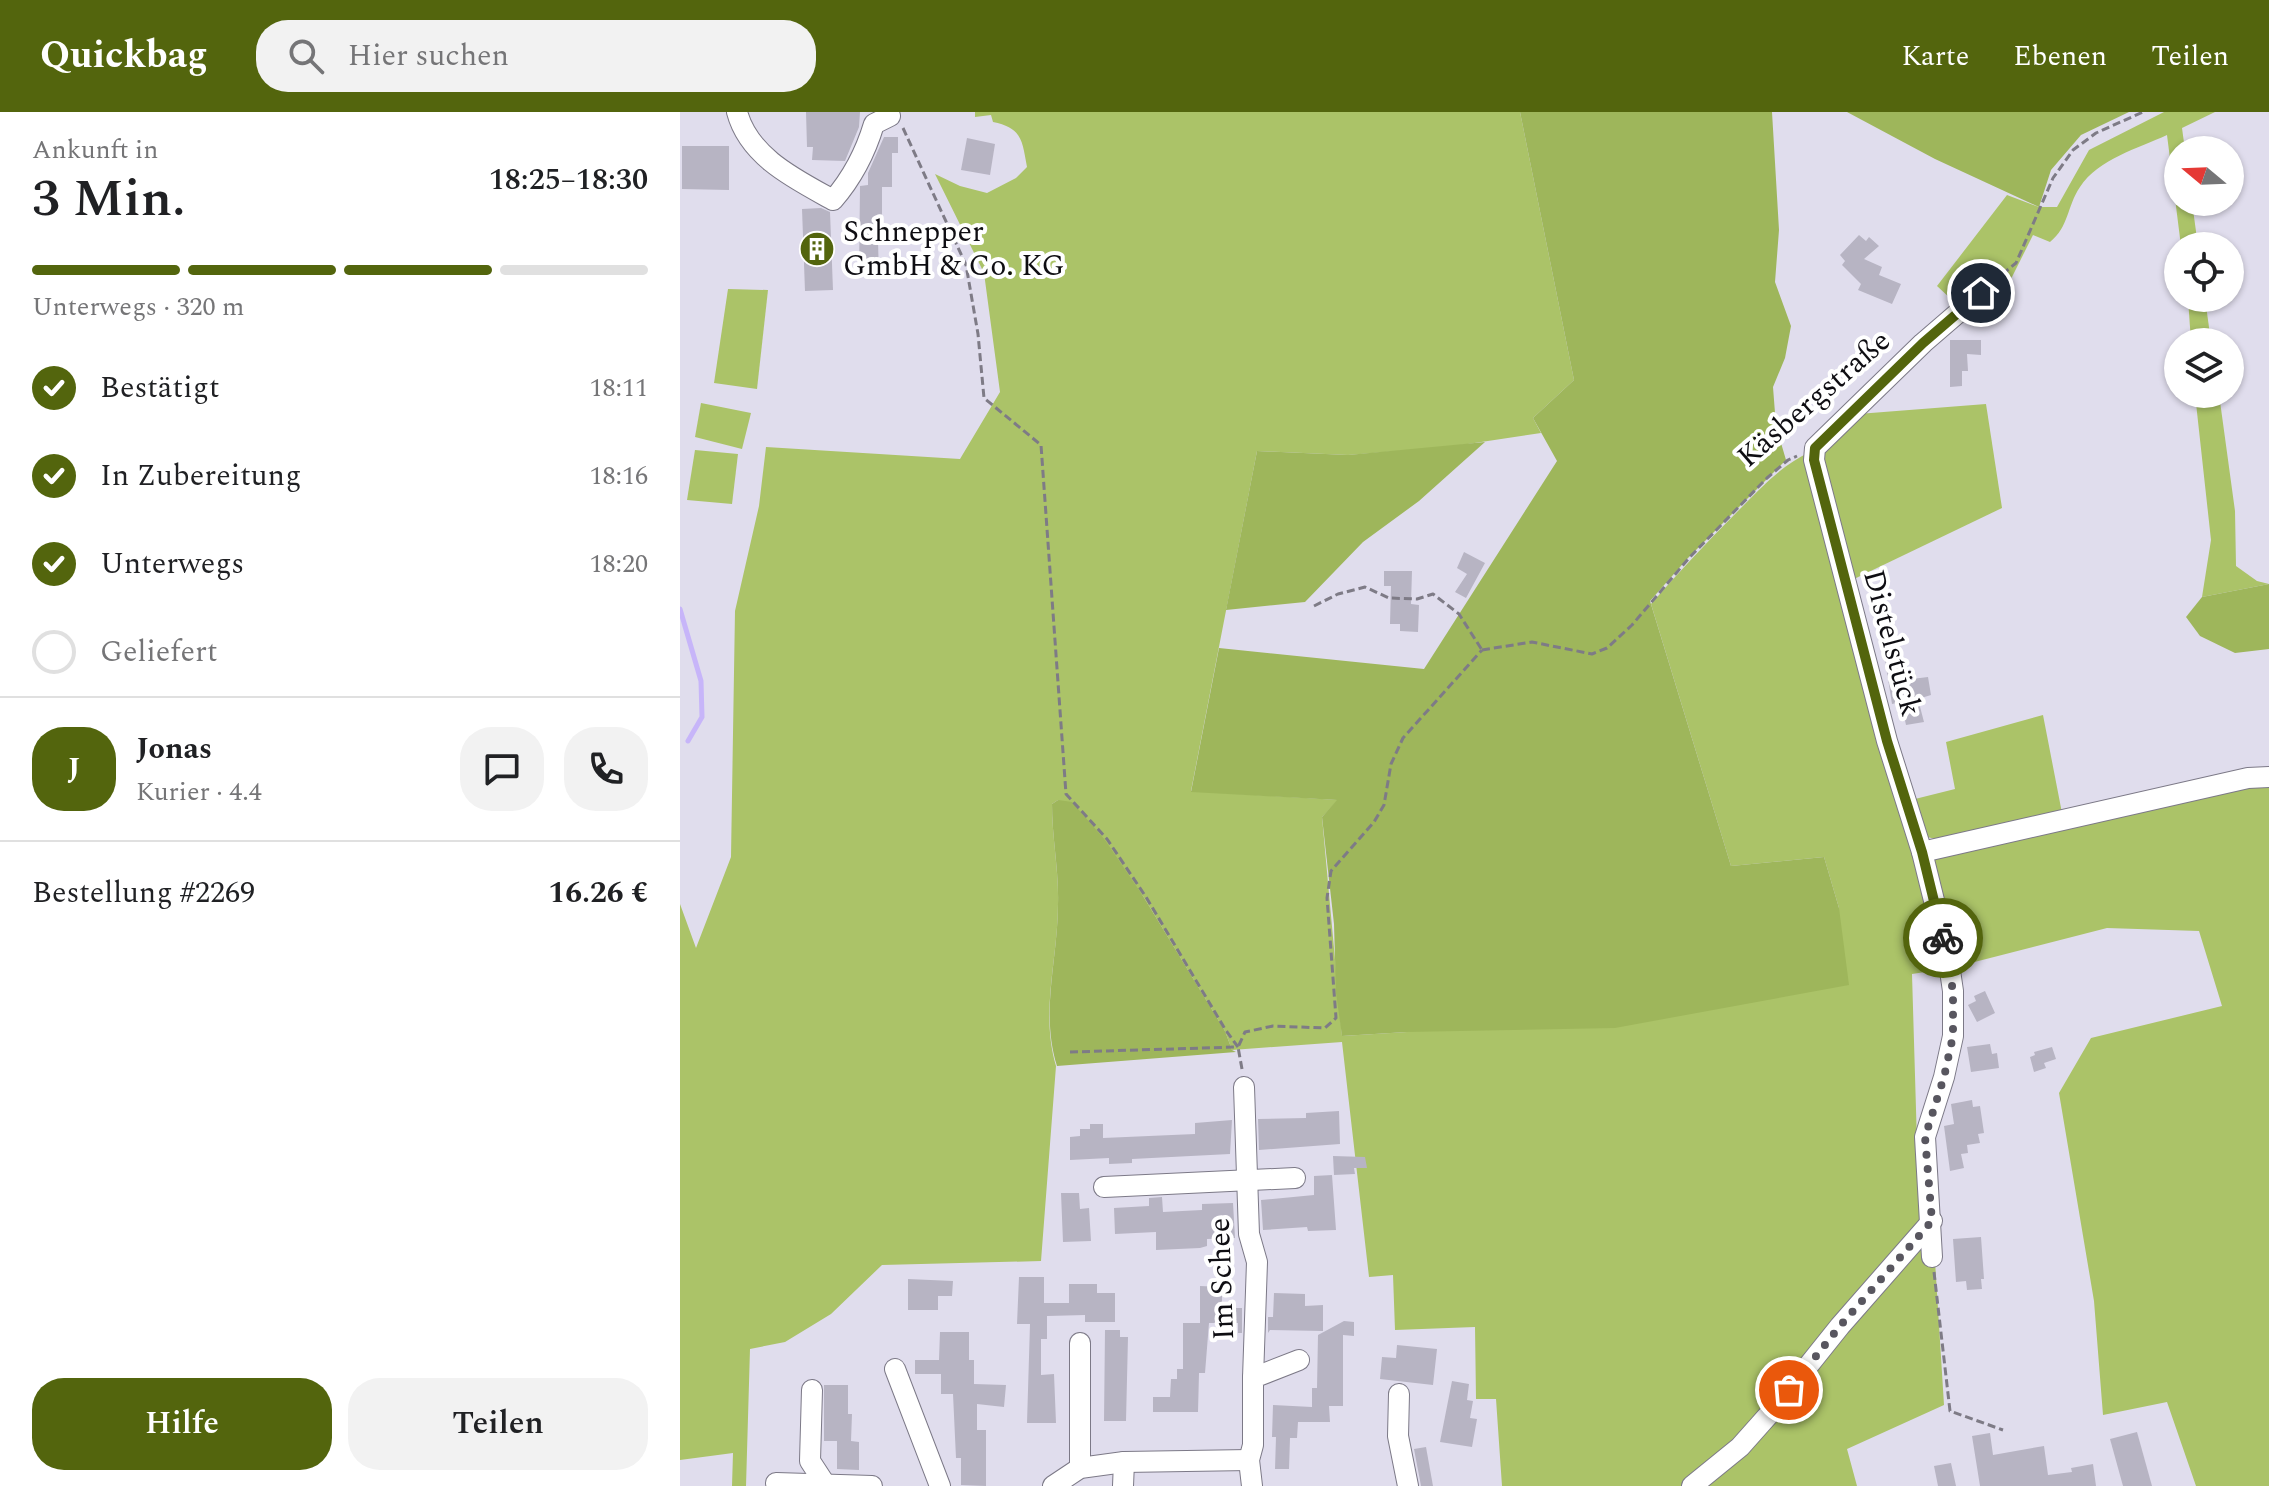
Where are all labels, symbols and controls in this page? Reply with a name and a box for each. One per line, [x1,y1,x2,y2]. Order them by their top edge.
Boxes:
search box [256,20,816,92]
text: Quickbag [40,27,208,85]
text: Hier suchen [348,33,509,79]
icon: search [284,34,328,78]
text: Karte [1901,35,1969,78]
text: Ebenen [2013,35,2107,78]
text: Teilen [2151,35,2229,78]
text: Ankunft in [32,130,158,170]
north arrow [2164,136,2244,216]
map controls [2164,136,2244,408]
text: 18:25–18:30 [489,157,648,203]
text: 3 Min. [32,160,186,239]
place label: Schnepper GmbH & Co. KG [843,209,1065,289]
building icon: Schnepper GmbH & Co. KG [798,230,836,268]
button: locate [2164,232,2244,312]
pin [1947,259,2015,327]
icon: home [1959,271,2003,315]
text: Unterwegs · 320 m [32,287,244,327]
street label: Käsbergstraße [1727,319,1901,479]
button: layers [2164,328,2244,408]
text: Bestätigt [100,365,220,411]
icon: check [32,366,76,410]
text: 18:11 [589,368,648,408]
text: In Zubereitung [100,453,301,499]
icon: check [32,454,76,498]
text: 18:16 [589,456,648,496]
text: Unterwegs [100,541,244,587]
icon: check [32,542,76,586]
text: 18:20 [589,544,648,584]
street label: Distelstück [1850,564,1934,722]
text: Geliefert [100,629,218,675]
text: Jonas [136,726,212,772]
button: chat [460,727,544,811]
button: phone [564,727,648,811]
text: J [68,746,80,792]
text: Kurier · 4.4 [136,772,262,812]
text: Bestellung #2269 [32,870,255,916]
text: 16.26 € [548,870,648,916]
courier [1903,898,1983,978]
icon: bike [1921,916,1965,960]
street label: Im Schee [1197,1217,1247,1341]
pin [1755,1356,1823,1424]
icon: bag [1767,1368,1811,1412]
button: Hilfe [32,1378,332,1470]
button: Teilen [348,1378,648,1470]

